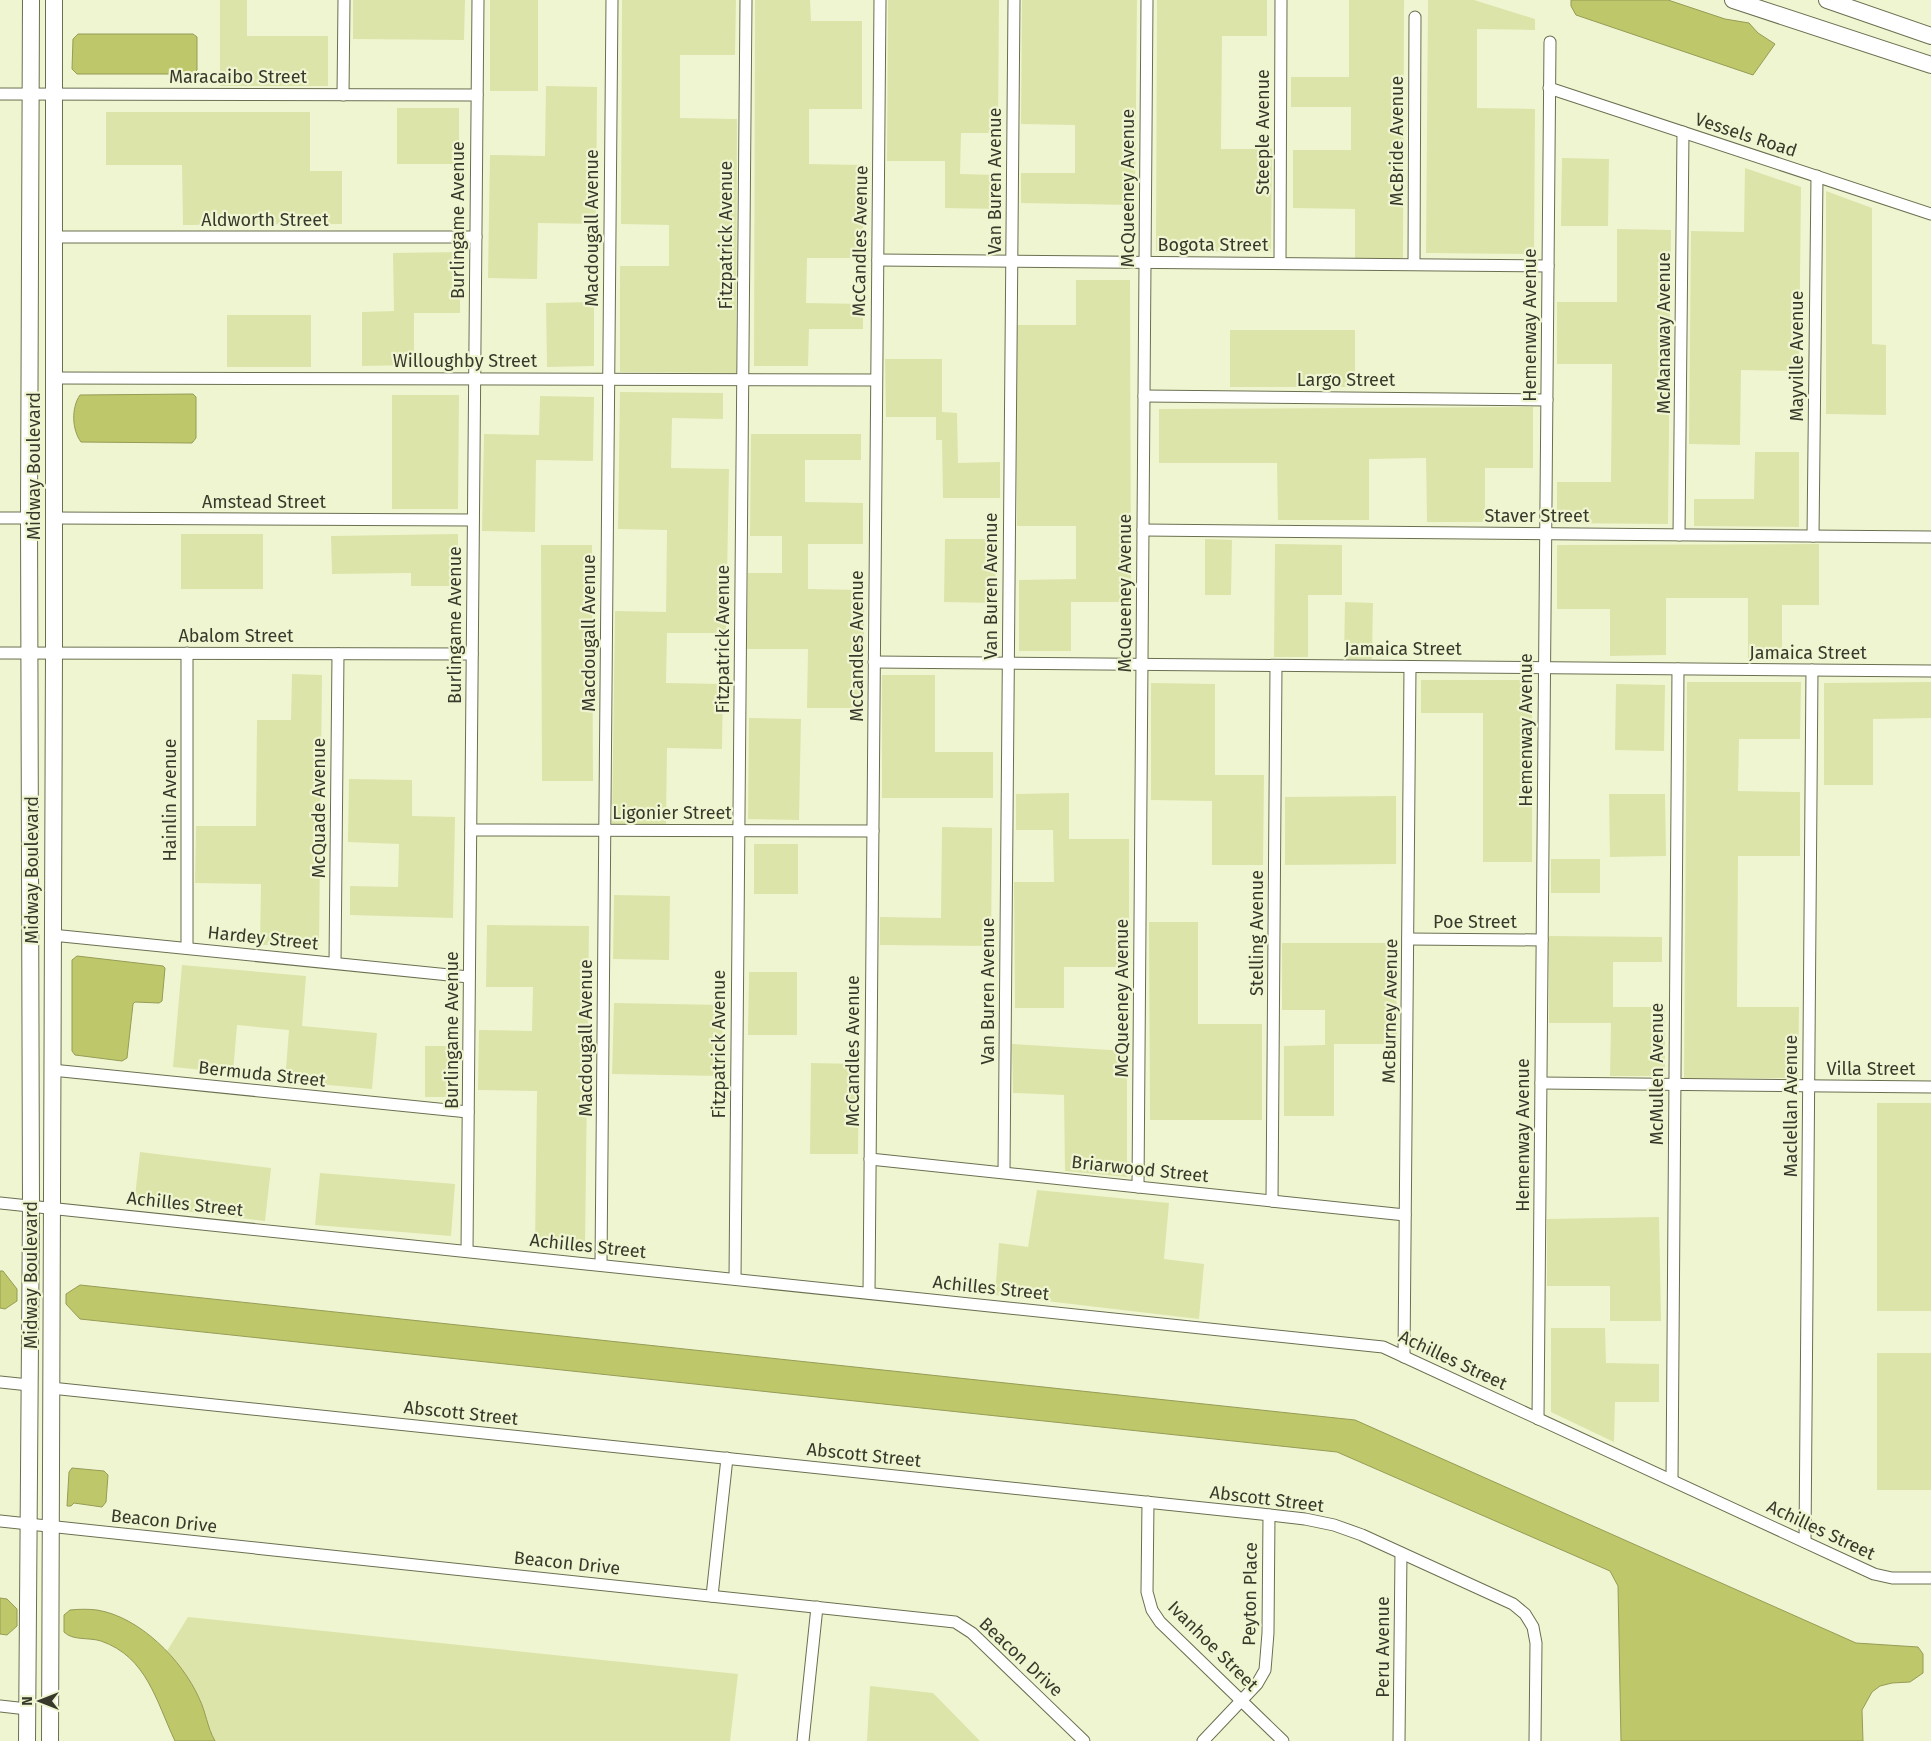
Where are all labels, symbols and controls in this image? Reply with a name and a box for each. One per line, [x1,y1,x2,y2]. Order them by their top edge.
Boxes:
street label: Maracaibo Street [169,66,307,88]
street label: Steeple Avenue [1252,69,1274,195]
street label: McBride Avenue [1386,76,1408,206]
street label: Van Buren Avenue [984,107,1006,255]
street label: Vessels Road [1692,108,1800,162]
street label: McQueeney Avenue [1117,109,1139,267]
street label: Burlingame Avenue [447,141,469,299]
street label: Macdougall Avenue [581,149,603,307]
street label: Fitzpatrick Avenue [715,161,737,309]
street label: McCandles Avenue [848,165,872,317]
street label: Aldworth Street [201,209,329,231]
street label: Bogota Street [1158,234,1269,256]
street label: Hemenway Avenue [1519,248,1541,402]
street label: McManaway Avenue [1653,252,1675,414]
street label: Mayville Avenue [1786,290,1808,422]
street label: Willoughby Street [393,350,538,372]
street label: Largo Street [1297,369,1396,391]
street label: Midway Boulevard [23,392,45,540]
street label: Amstead Street [202,491,327,513]
street label: Staver Street [1485,505,1590,527]
street label: Van Buren Avenue [980,512,1002,660]
street label: McQueeney Avenue [1114,514,1136,672]
street label: Burlingame Avenue [444,546,466,704]
street label: Macdougall Avenue [578,554,600,712]
street label: Fitzpatrick Avenue [712,565,734,713]
street label: McCandles Avenue [846,570,868,722]
street label: Abalom Street [178,625,294,647]
street label: Jamaica Street [1344,638,1462,660]
street label: Jamaica Street [1749,642,1867,664]
street label: Hemenway Avenue [1515,653,1537,807]
street label: Hainlin Avenue [159,738,181,862]
street label: McQuade Avenue [308,738,330,878]
street label: Midway Boulevard [21,796,43,944]
street label: Ligonier Street [612,802,732,824]
street label: Stelling Avenue [1246,870,1268,996]
street label: Poe Street [1433,911,1517,933]
street label: Van Buren Avenue [977,917,999,1065]
street label: McQueeney Avenue [1111,919,1133,1077]
street label: Hardey Street [206,921,320,955]
street label: McBurney Avenue [1378,938,1402,1084]
street label: Burlingame Avenue [441,951,463,1109]
street label: Macdougall Avenue [575,959,597,1117]
street label: Fitzpatrick Avenue [708,970,730,1118]
street label: McCandles Avenue [842,975,864,1127]
street label: McMullen Avenue [1646,1003,1668,1145]
street label: Maclellan Avenue [1780,1035,1802,1177]
street label: Bermuda Street [197,1056,327,1092]
street label: Hemenway Avenue [1512,1058,1534,1212]
street label: Villa Street [1827,1058,1916,1080]
street label: Briarwood Street [1070,1151,1210,1187]
street label: Achilles Street [126,1187,245,1221]
street label: Midway Boulevard [20,1201,42,1349]
street label: Achilles Street [529,1229,648,1263]
street label: Achilles Street [932,1271,1051,1305]
street label: Achilles Street [1395,1325,1511,1395]
street label: Abscott Street [403,1396,520,1430]
street label: Abscott Street [806,1438,923,1472]
street label: Abscott Street [1209,1481,1326,1517]
street label: Achilles Street [1763,1495,1879,1565]
street label: Beacon Drive [110,1504,218,1538]
street label: Peyton Place [1238,1542,1262,1646]
street label: Beacon Drive [513,1546,621,1580]
street label: Ivanhoe Street [1163,1596,1263,1696]
street label: Peru Avenue [1372,1596,1394,1698]
street label: Beacon Drive [974,1613,1068,1701]
north arrow [15,1676,65,1726]
text: N [19,1696,36,1706]

